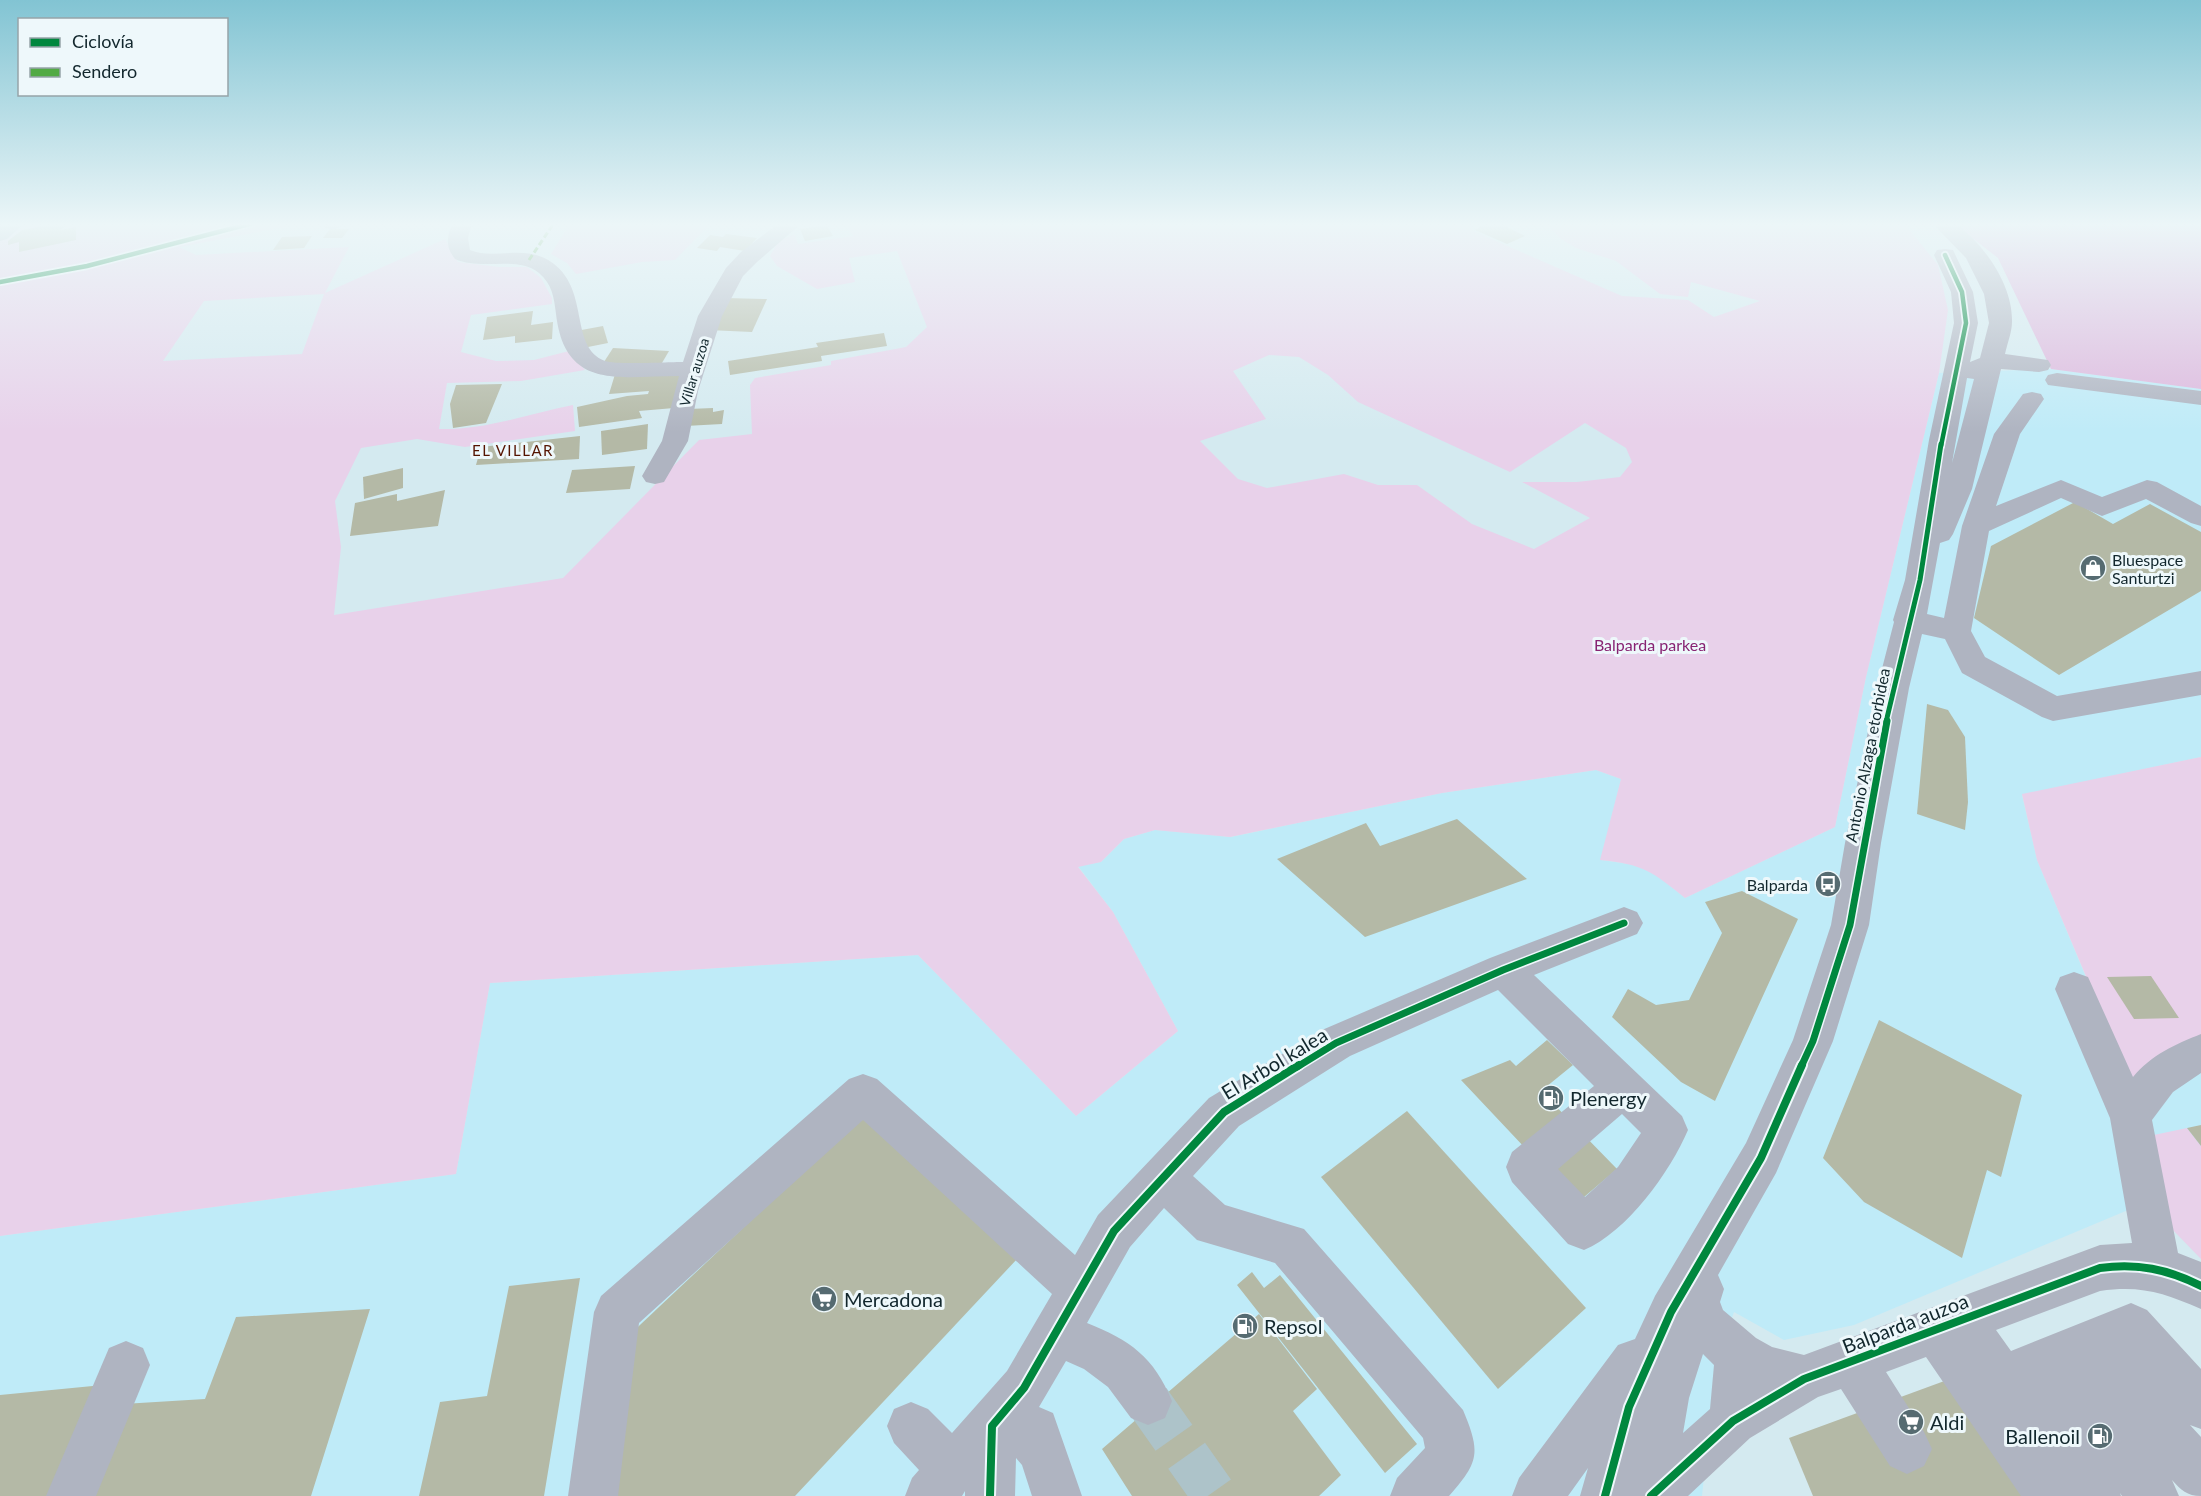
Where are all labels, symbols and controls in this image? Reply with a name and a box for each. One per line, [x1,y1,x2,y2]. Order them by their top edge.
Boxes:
legend [18,18,228,96]
text: Ciclovía [72,30,134,52]
text: Sendero [72,60,137,82]
street label: Villar auzoa [676,336,712,408]
district label: EL VILLAR [472,441,554,459]
place label: Bluespace Santurtzi [2112,550,2183,587]
shop icon: Bluespace Santurtzi [2078,553,2108,583]
park label: Balparda parkea [1594,635,1706,654]
street label: Antonio Alzaga etorbidea [1841,666,1893,844]
bus stop icon: Balparda [1813,869,1843,899]
place label: Balparda [1747,875,1808,894]
street label: El Arbol kalea [1217,1022,1331,1104]
fuel station icon: Plenergy [1536,1083,1566,1113]
place label: Plenergy [1570,1086,1647,1110]
supermarket icon: Mercadona [809,1284,839,1314]
place label: Mercadona [844,1287,943,1311]
street label: Balparda auzoa [1839,1288,1971,1358]
fuel station icon: Repsol [1230,1311,1260,1341]
place label: Repsol [1264,1314,1322,1338]
supermarket icon: Aldi [1896,1407,1926,1437]
place label: Aldi [1930,1410,1964,1434]
fuel station icon: Ballenoil [2085,1421,2115,1451]
place label: Ballenoil [2005,1424,2080,1448]

